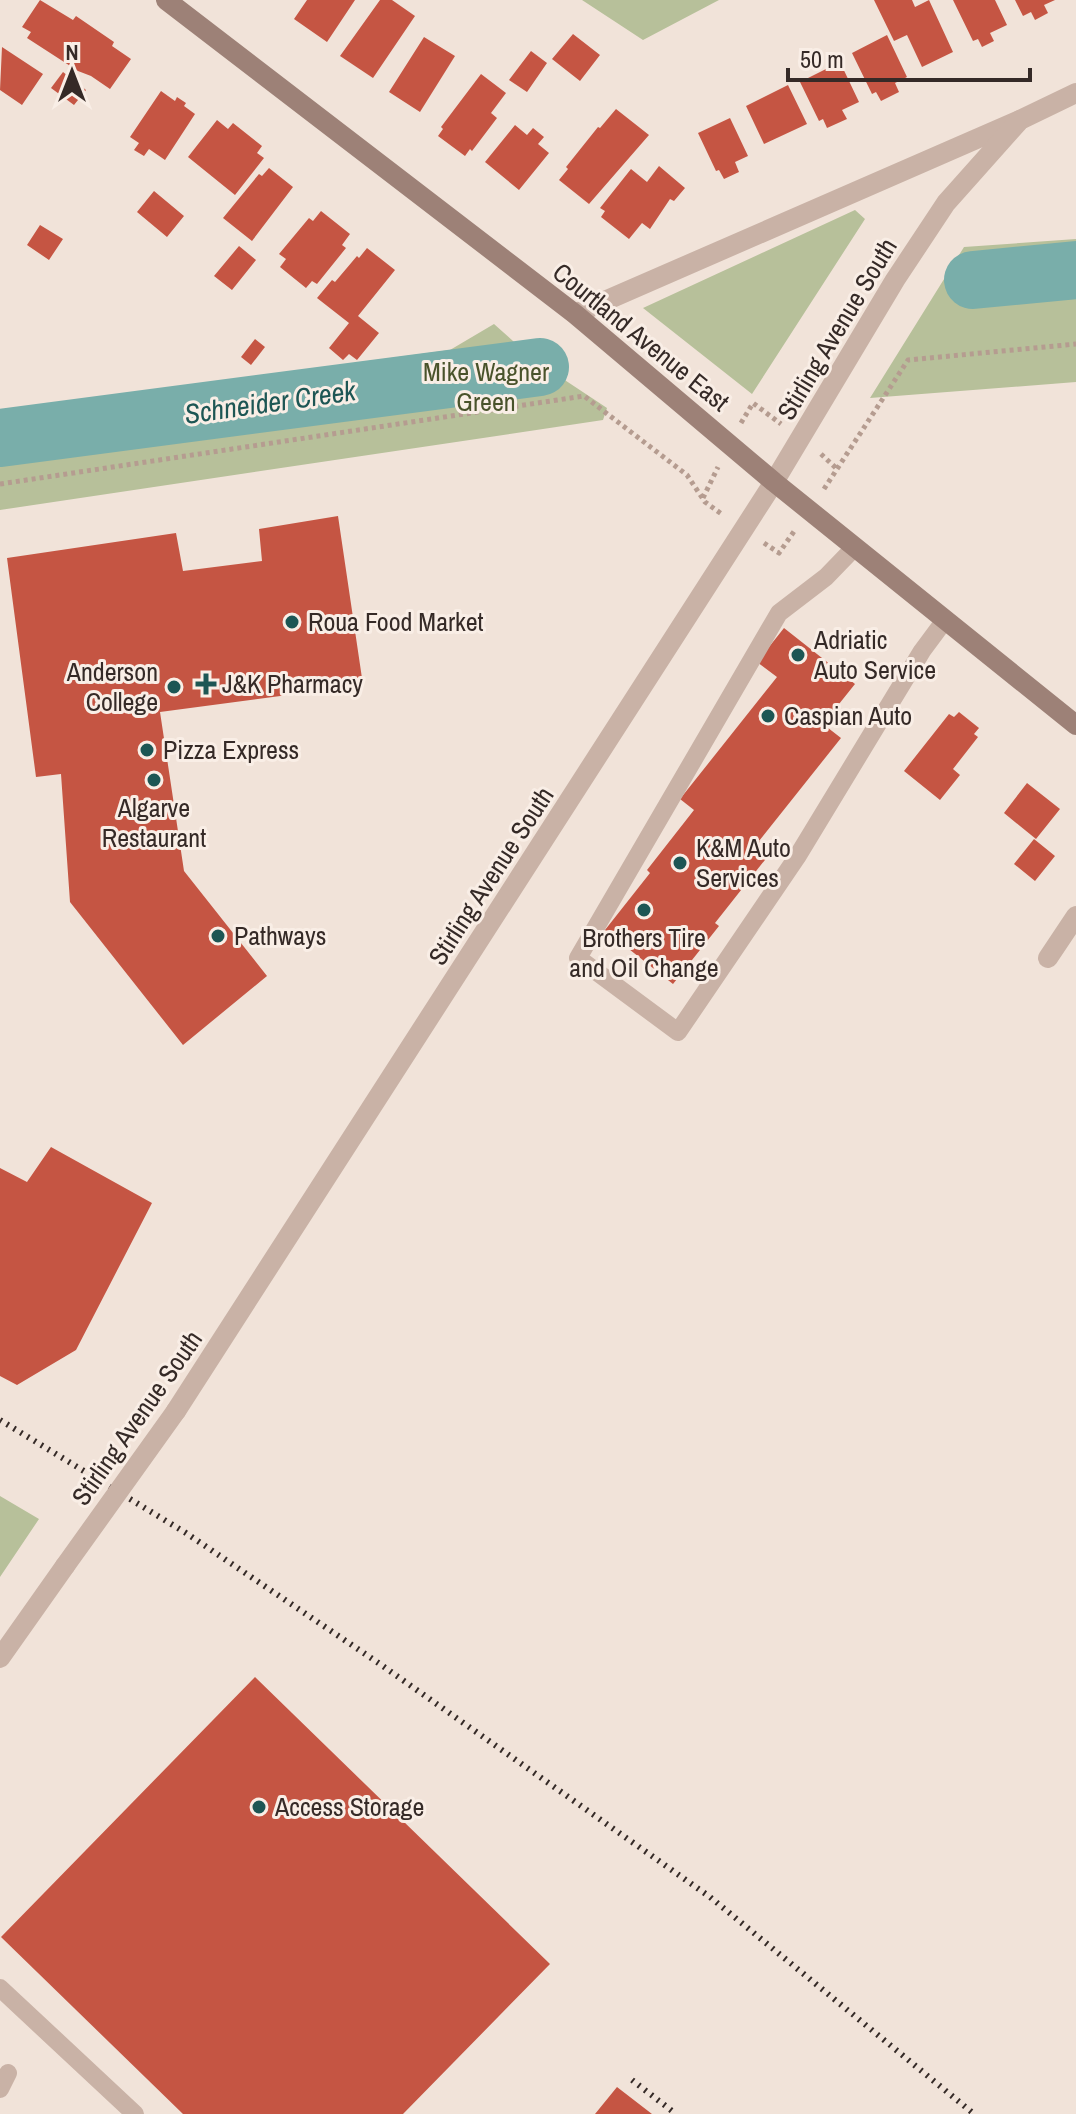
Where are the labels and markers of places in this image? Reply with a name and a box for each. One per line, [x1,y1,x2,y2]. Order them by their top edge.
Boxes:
place label: Roua Food Market [308,604,484,639]
marker: Roua Food Market [283,613,301,631]
place label: Adriatic Auto Service [813,622,936,687]
marker: Adriatic Auto Service [789,646,807,664]
place label: Anderson College [66,654,158,719]
place label: J&K Pharmacy [222,666,363,701]
marker: J&K Pharmacy [197,675,215,693]
marker: Anderson College [165,678,183,696]
place label: Caspian Auto [784,698,912,733]
marker: Caspian Auto [759,707,777,725]
place label: Pizza Express [163,732,299,767]
marker: Pizza Express [138,741,156,759]
marker: Algarve Restaurant [145,771,163,789]
place label: Algarve Restaurant [102,790,206,855]
place label: K&M Auto Services [696,830,791,895]
marker: K&M Auto Services [671,854,689,872]
marker: Brothers Tire and Oil Change [635,901,653,919]
place label: Pathways [234,918,326,953]
place label: Brothers Tire and Oil Change [569,920,719,985]
marker: Pathways [209,927,227,945]
place label: Access Storage [274,1789,424,1824]
marker: Access Storage [250,1798,268,1816]

